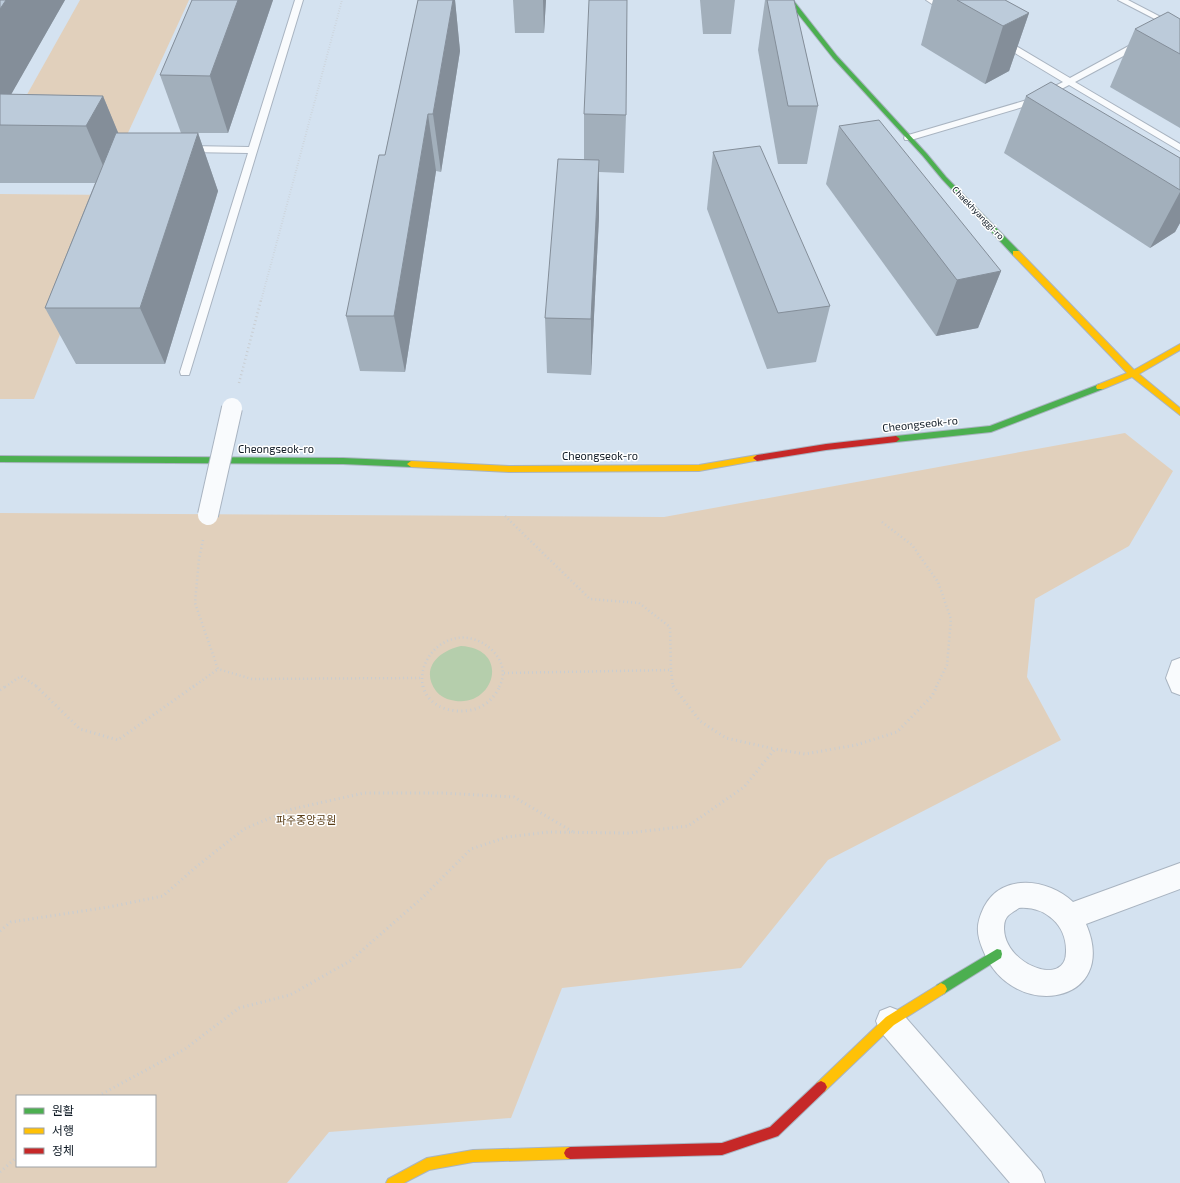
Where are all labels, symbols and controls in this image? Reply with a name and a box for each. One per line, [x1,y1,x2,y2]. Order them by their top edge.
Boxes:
street label: Chaekhyanggi-ro [950,184,1007,242]
street label: Cheongseok-ro [882,413,958,434]
street label: Cheongseok-ro [238,442,314,455]
street label: Cheongseok-ro [562,449,638,462]
park label: 파주중앙공원 [276,813,336,826]
legend [16,1095,156,1167]
text: 원활 [52,1103,74,1117]
text: 서행 [52,1123,74,1137]
text: 정체 [52,1143,74,1157]

